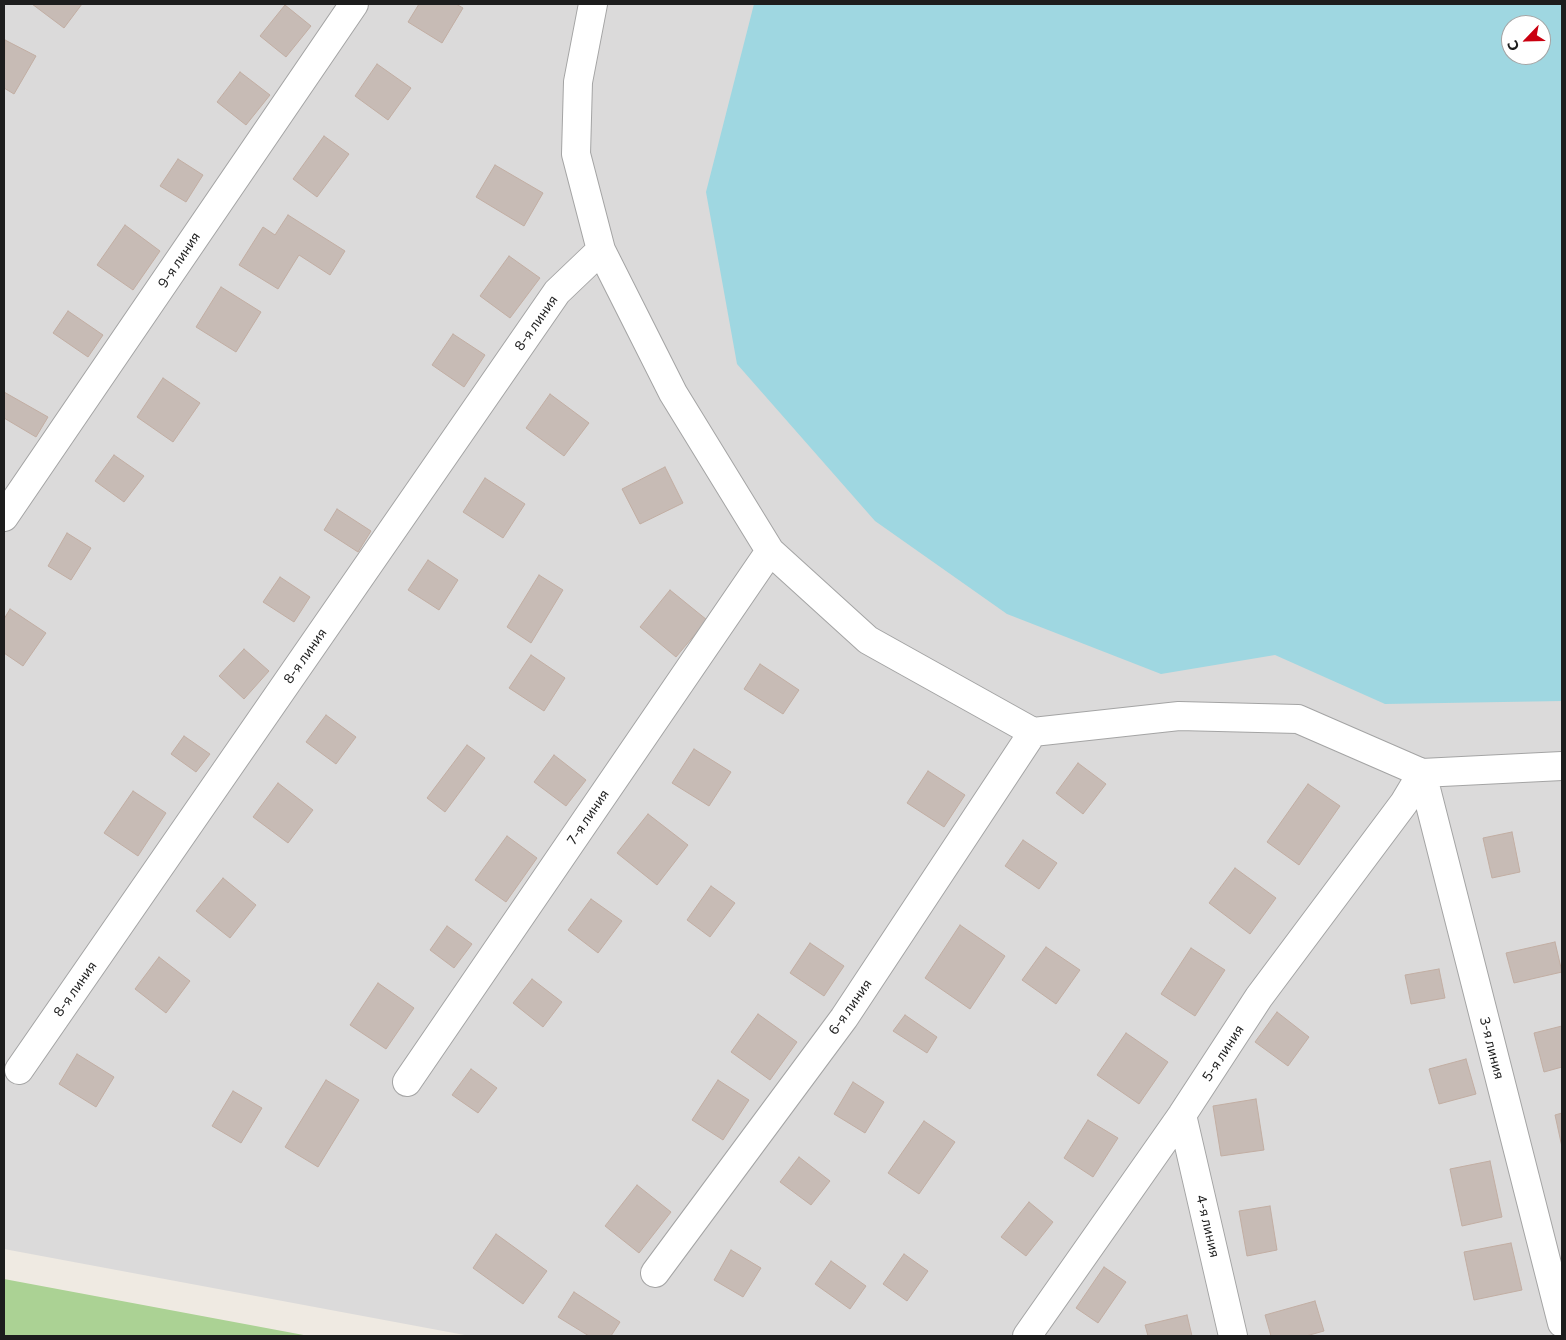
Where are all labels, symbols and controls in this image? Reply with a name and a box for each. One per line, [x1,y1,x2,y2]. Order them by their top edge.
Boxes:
north arrow [1501,15,1551,65]
text: С [1503,38,1522,54]
street label: 9-я линия [154,229,204,291]
street label: 8-я линия [511,292,561,354]
street label: 8-я линия [280,625,330,687]
street label: 7-я линия [563,786,613,848]
street label: 8-я линия [50,958,100,1020]
street label: 6-я линия [825,976,875,1038]
street label: 3-я линия [1476,1015,1508,1081]
street label: 5-я линия [1199,1022,1247,1084]
street label: 4-я линия [1193,1193,1223,1259]

